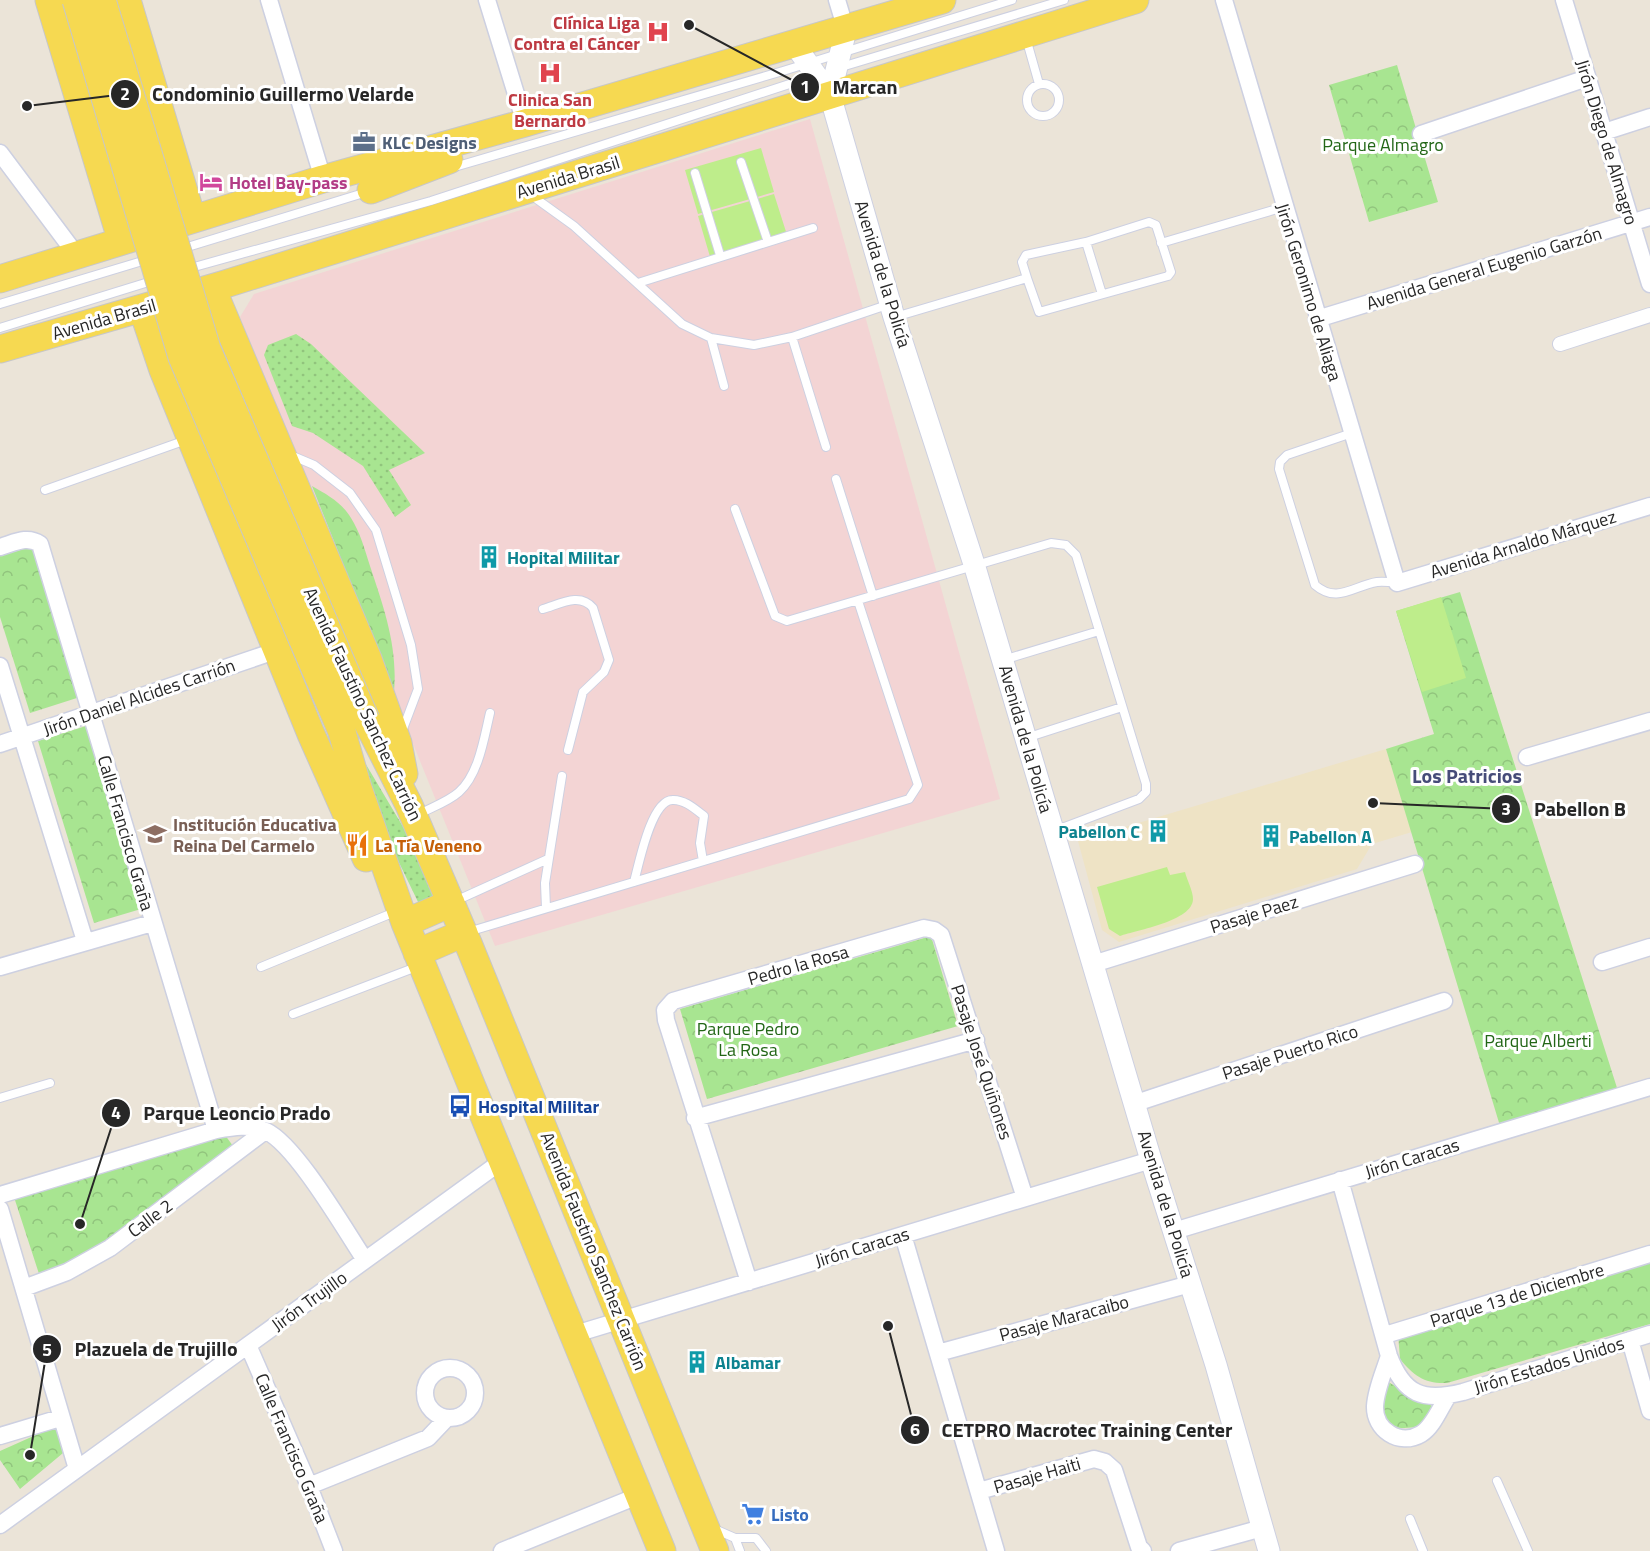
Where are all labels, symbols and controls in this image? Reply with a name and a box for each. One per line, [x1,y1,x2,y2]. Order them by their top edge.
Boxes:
place label: Clínica Liga Contra el Cáncer [514,9,640,57]
hospital icon: Clínica Liga Contra el Cáncer [645,19,671,45]
street label: Jirón Diego de Almagro [1569,56,1645,228]
hospital icon: Clinica San Bernardo [537,60,563,86]
callout: Marcan [790,68,909,106]
text: Marcan [832,71,898,102]
text: 1 [800,73,810,100]
callout: Condominio Guillermo Velarde [110,75,426,113]
text: Condominio Guillermo Velarde [152,78,414,109]
text: 2 [120,80,130,107]
place label: Clinica San Bernardo [508,86,592,134]
office icon: KLC Designs [351,129,377,155]
place label: KLC Designs [382,129,477,156]
park label: Parque Almagro [1322,131,1444,158]
street label: Avenida Brasil [513,148,623,206]
hotel icon: Hotel Bay-pass [198,169,224,195]
place label: Hotel Bay-pass [229,169,347,196]
street label: Avenida de la Policía [848,197,918,351]
street label: Jirón Geronimo de Aliaga [1269,200,1349,384]
street label: Avenida General Eugenio Garzón [1363,219,1605,317]
street label: Avenida Brasil [49,291,159,347]
street label: Avenida Arnaldo Márquez [1427,503,1619,585]
building icon: Hopital Militar [476,544,502,570]
place label: Hopital Militar [507,544,620,571]
street label: Avenida Faustino Sanchez Carrión [297,583,429,825]
street label: Jirón Daniel Alcides Carrión [39,651,239,743]
street label: Avenida de la Policía [992,662,1060,816]
street label: Calle Francisco Graña [91,752,161,914]
district label: Los Patricios [1412,760,1522,791]
callout: Pabellon B [1491,790,1638,828]
text: Pabellon B [1534,793,1626,824]
text: 3 [1501,795,1511,822]
place label: Institución Educativa Reina Del Carmelo [173,811,337,859]
place label: Pabellon C [1058,818,1140,845]
building icon: Pabellon C [1145,818,1171,844]
school or university icon: Institución Educativa Reina Del Carmelo [142,821,168,847]
building icon: Pabellon A [1258,823,1284,849]
place label: Pabellon A [1289,823,1372,850]
restaurant icon: La Tía Veneno [344,832,370,858]
place label: La Tía Veneno [375,832,482,859]
street label: Pasaje Paez [1207,888,1301,940]
street label: Pedro la Rosa [744,938,852,992]
street label: Pasaje José Quiñones [944,981,1020,1143]
park label: Parque Pedro La Rosa [697,1015,799,1063]
street label: Pasaje Puerto Rico [1218,1017,1362,1087]
park label: Parque Alberti [1484,1027,1592,1054]
bus stop icon: Hospital Militar [447,1093,473,1119]
place label: Hospital Militar [478,1093,599,1120]
callout: Parque Leoncio Prado [101,1094,342,1132]
text: Parque Leoncio Prado [143,1097,331,1128]
text: 4 [111,1099,121,1126]
street label: Avenida de la Policía [1131,1127,1201,1281]
street label: Avenida Faustino Sanchez Carrión [534,1128,654,1374]
street label: Jirón Caracas [1361,1131,1463,1185]
street label: Calle 2 [122,1192,178,1244]
street label: Jirón Caracas [811,1220,913,1274]
street label: Parque 13 de Diciembre [1427,1256,1607,1334]
street label: Jirón Trujillo [266,1264,352,1338]
street label: Pasaje Maracaibo [996,1288,1132,1348]
street label: Jirón Estados Unidos [1470,1329,1628,1401]
callout: Plazuela de Trujillo [32,1330,249,1368]
text: Plazuela de Trujillo [74,1333,238,1364]
text: 5 [42,1336,52,1363]
building icon: Albamar [684,1349,710,1375]
place label: Albamar [715,1349,781,1376]
street label: Calle Francisco Graña [248,1369,336,1527]
callout: CETPRO Macrotec Training Center [900,1411,1245,1449]
text: CETPRO Macrotec Training Center [942,1414,1233,1445]
text: 6 [910,1416,920,1443]
street label: Pasaje Haiti [990,1450,1084,1500]
supermarket icon: Listo [740,1501,766,1527]
place label: Listo [771,1501,809,1528]

